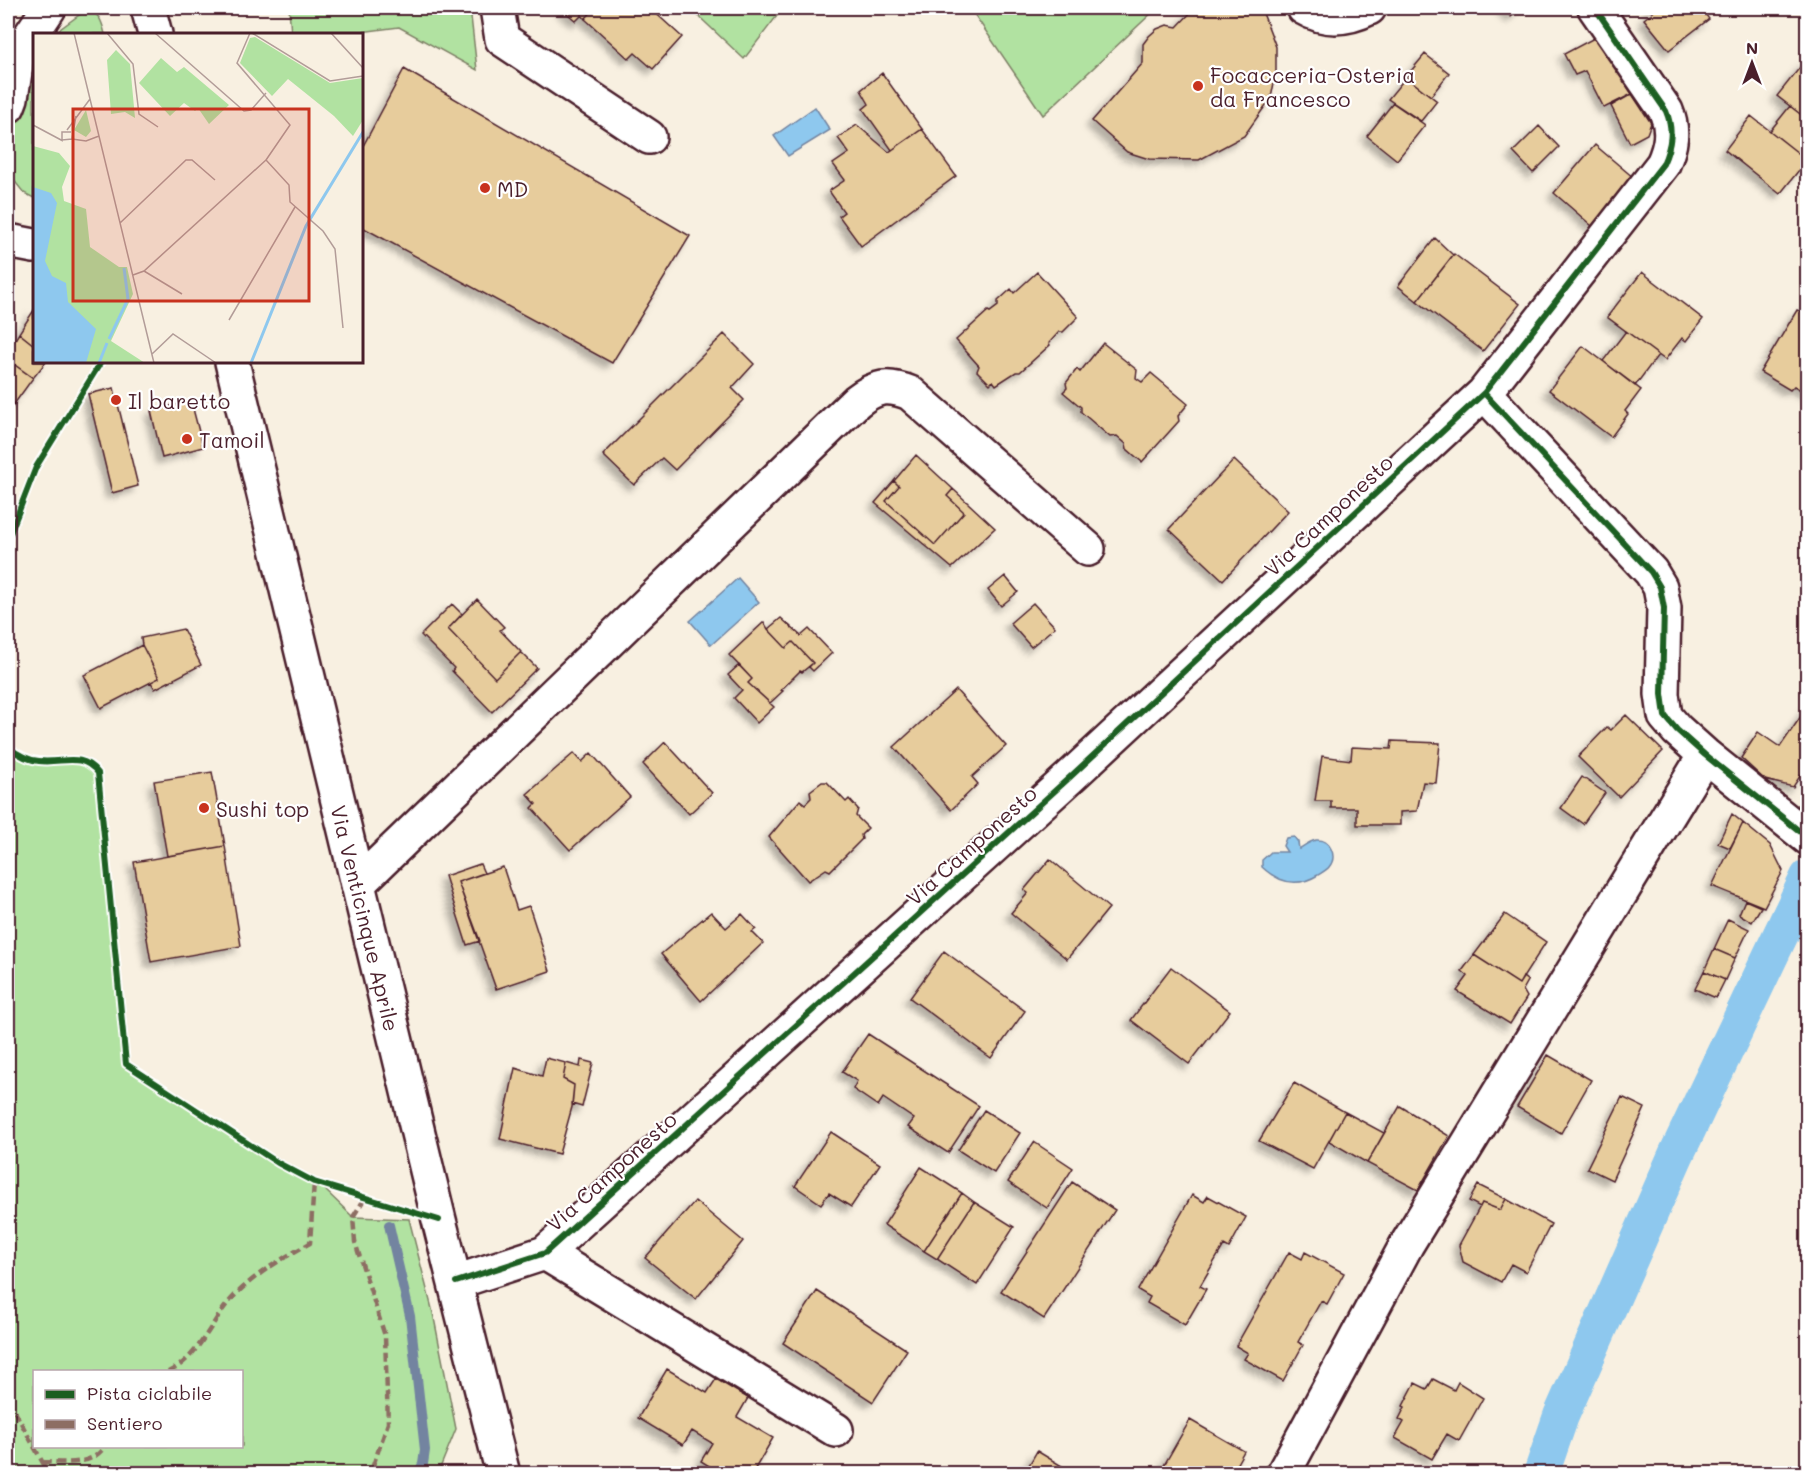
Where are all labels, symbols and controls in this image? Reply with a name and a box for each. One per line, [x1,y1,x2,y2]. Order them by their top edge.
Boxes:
inset map [33,33,363,363]
north arrow [1722,33,1782,93]
text: N [1746,37,1758,58]
place label: Focacceria-Osteria da Francesco [1210,61,1415,112]
marker: Focacceria-Osteria da Francesco [1191,79,1205,93]
place label: MD [497,175,528,202]
marker: MD [478,181,492,195]
place label: Il baretto [128,387,230,414]
marker: Il baretto [109,393,123,407]
place label: Tamoil [199,426,265,453]
marker: Tamoil [180,432,194,446]
street label: Via Camponesto [1258,448,1398,582]
street label: Via Camponesto [900,779,1042,911]
place label: Sushi top [216,795,309,822]
marker: Sushi top [197,801,211,815]
street label: Via Venticinque Aprile [326,802,406,1034]
street label: Via Camponesto [540,1105,682,1237]
legend [33,1370,243,1448]
text: Pista ciclabile [87,1381,212,1405]
text: Sentiero [87,1411,163,1435]

